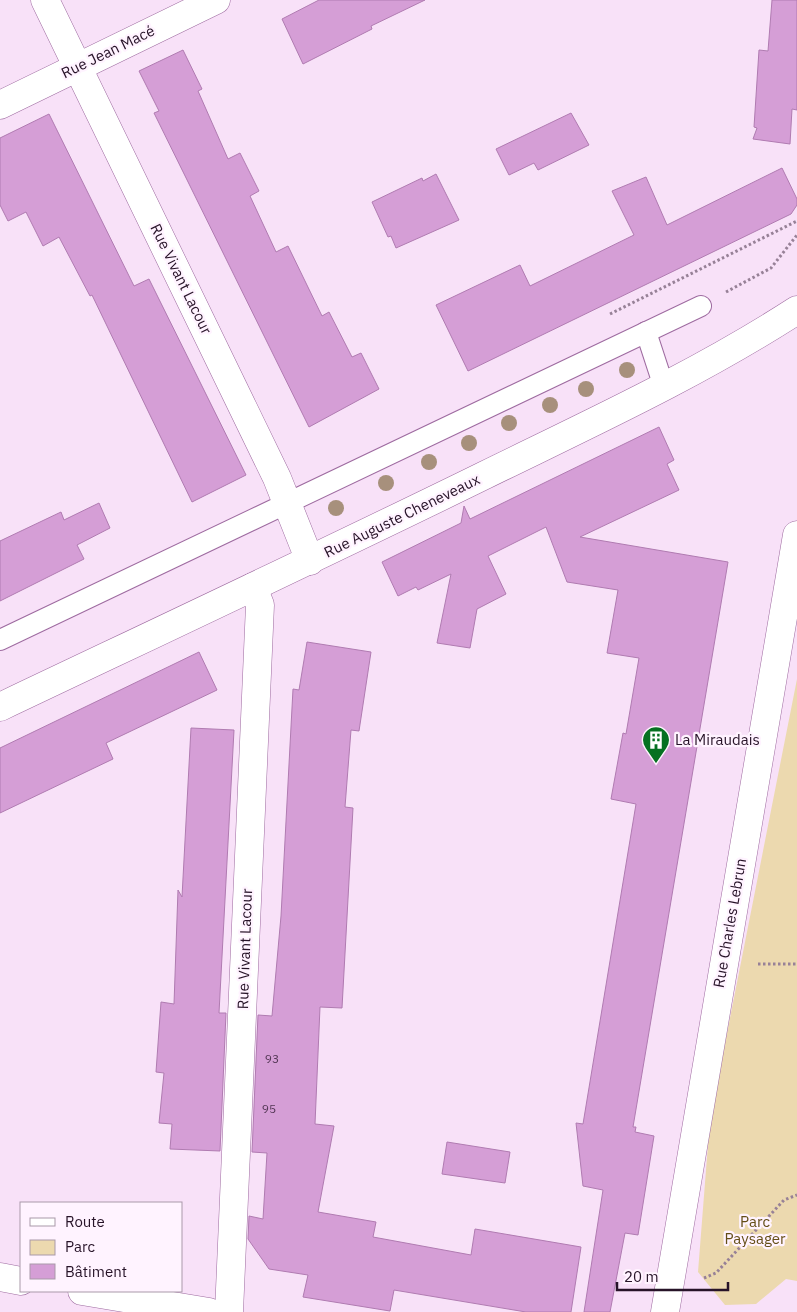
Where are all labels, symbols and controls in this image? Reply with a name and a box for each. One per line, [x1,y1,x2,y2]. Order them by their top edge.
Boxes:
street label: Rue Jean Macé [58,21,158,82]
street label: Rue Vivant Lacour [146,220,217,338]
street label: Rue Auguste Cheneveaux [321,469,483,562]
building icon: La Miraudais [641,725,671,764]
place label: La Miraudais [675,730,760,749]
street label: Rue Charles Lebrun [709,857,750,989]
street label: Rue Vivant Lacour [233,888,256,1010]
house number: 93 [265,1051,279,1066]
house number: 95 [262,1101,276,1116]
legend [20,1202,182,1292]
text: Route [65,1212,105,1231]
park label: Parc Paysager [724,1212,786,1248]
text: Parc [65,1237,95,1256]
scale bar [617,1260,728,1292]
text: Bâtiment [65,1262,127,1281]
text: 20 m [624,1267,659,1286]

